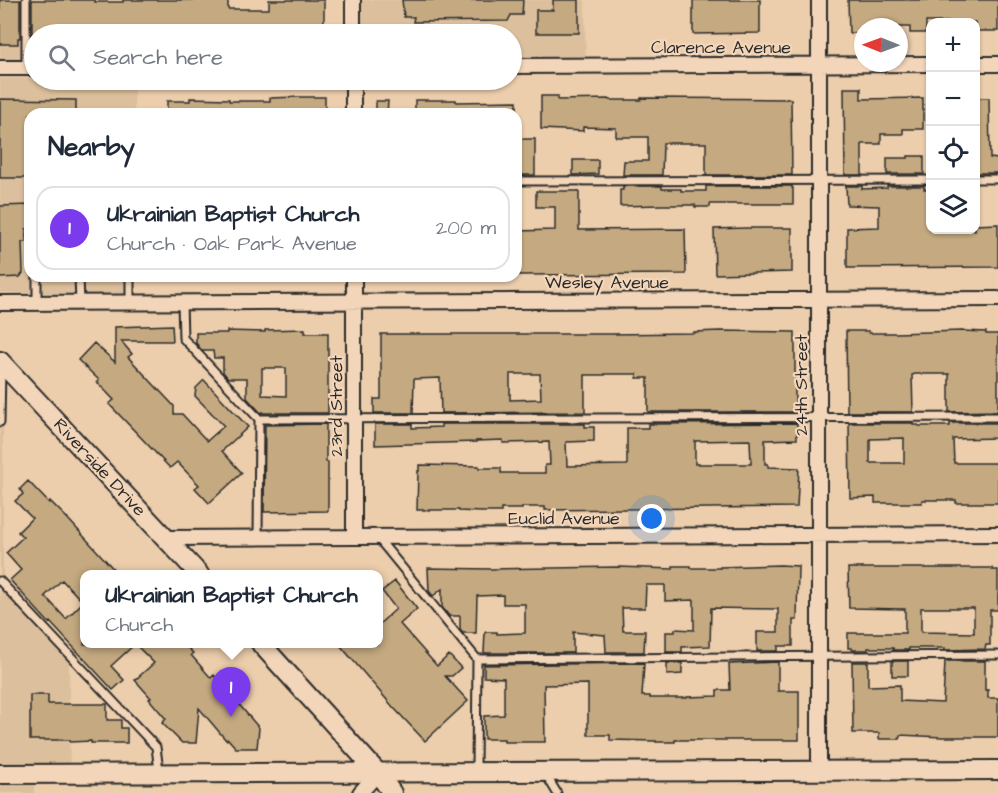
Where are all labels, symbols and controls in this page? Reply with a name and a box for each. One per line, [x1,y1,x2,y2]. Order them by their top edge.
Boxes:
north arrow [854,18,908,72]
map controls [926,18,980,234]
button: + [926,18,980,72]
search box [24,24,522,90]
street label: Clarence Avenue [651,35,791,60]
icon: search [45,41,78,74]
text: Search here [93,42,223,73]
button: − [926,72,980,126]
button: locate [926,126,980,180]
text: Nearby [48,129,135,165]
button: layers [926,180,980,234]
text: Ukrainian Baptist Church [107,199,360,230]
text: 1 [68,214,71,242]
text: 200 m [436,214,496,242]
text: Church · Oak Park Avenue [107,230,357,258]
street label: Wesley Avenue [545,270,669,296]
street label: 24th Street [789,334,814,436]
street label: 23rd Street [324,355,349,457]
street label: Riverside Drive [48,413,152,522]
your location [637,504,666,533]
street label: Euclid Avenue [508,506,620,531]
popup [80,570,383,648]
text: Ukrainian Baptist Church [105,580,358,611]
text: Church [105,611,173,639]
pin: 1 [212,668,250,717]

